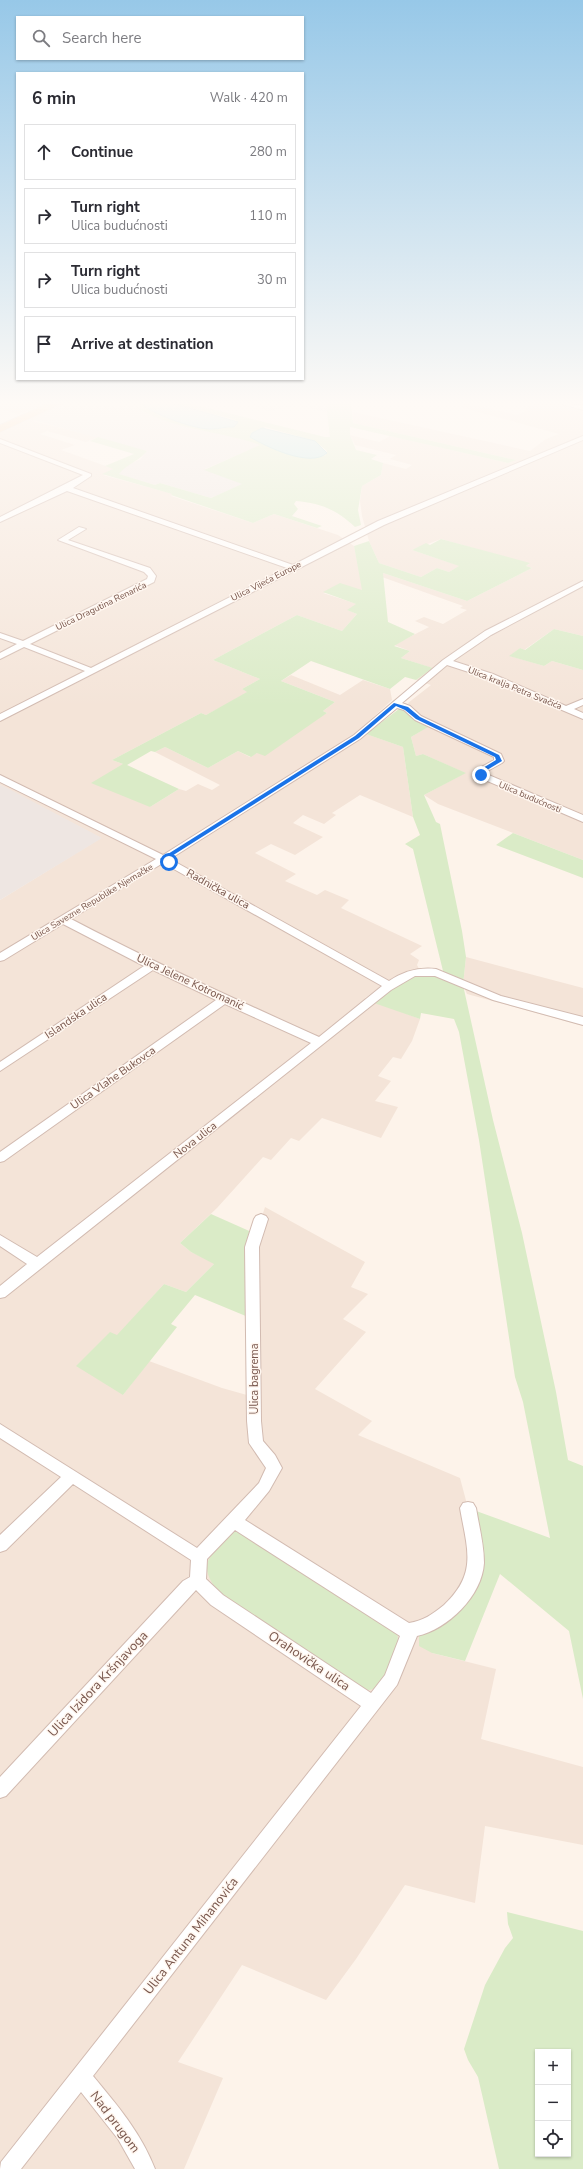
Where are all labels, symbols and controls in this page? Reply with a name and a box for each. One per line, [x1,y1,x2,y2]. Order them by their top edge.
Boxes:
search box [16,16,304,60]
icon: search [30,27,52,49]
text: Search here [62,28,142,48]
text: 6 min [32,87,76,110]
text: Walk · 420 m [210,89,288,107]
icon: ahead [33,141,55,163]
text: Continue [71,142,133,162]
text: 280 m [249,143,287,161]
text: Turn right [71,197,140,217]
icon: right [33,205,55,227]
text: 110 m [249,207,287,225]
text: Ulica budućnosti [71,217,168,235]
text: Turn right [71,261,140,281]
icon: right [33,269,55,291]
text: 30 m [257,271,287,289]
text: Ulica budućnosti [71,281,168,299]
icon: arrive [33,333,55,355]
text: Arrive at destination [71,334,214,354]
street label: Ulica Vijeća Europe [229,558,303,604]
street label: Ulica Dragutina Renarića [54,579,149,633]
street label: Ulica kralja Petra Svačića [466,664,564,712]
route end [472,766,490,784]
street label: Ulica budućnosti [497,778,563,816]
route start [160,853,178,871]
street label: Ulica Savezne Republike Njemačke [29,861,155,943]
street label: Radnička ulica [184,865,253,913]
street label: Ulica Jelene Kotromanić [134,951,246,1013]
street label: Islandska ulica [42,990,110,1042]
street label: Ulica Vlahe Bukovca [68,1043,159,1113]
street label: Nova ulica [170,1118,220,1162]
street label: Ulica bagrema [247,1343,262,1415]
street label: Ulica Izidora Kršnjavoga [44,1627,152,1741]
street label: Orahovička ulica [264,1627,354,1695]
street label: Ulica Antuna Mihanovića [139,1874,243,1998]
map controls [535,2049,571,2157]
button: + [535,2049,571,2085]
button: − [535,2085,571,2121]
street label: Nad prugom [86,2087,144,2157]
button: locate [535,2121,571,2157]

